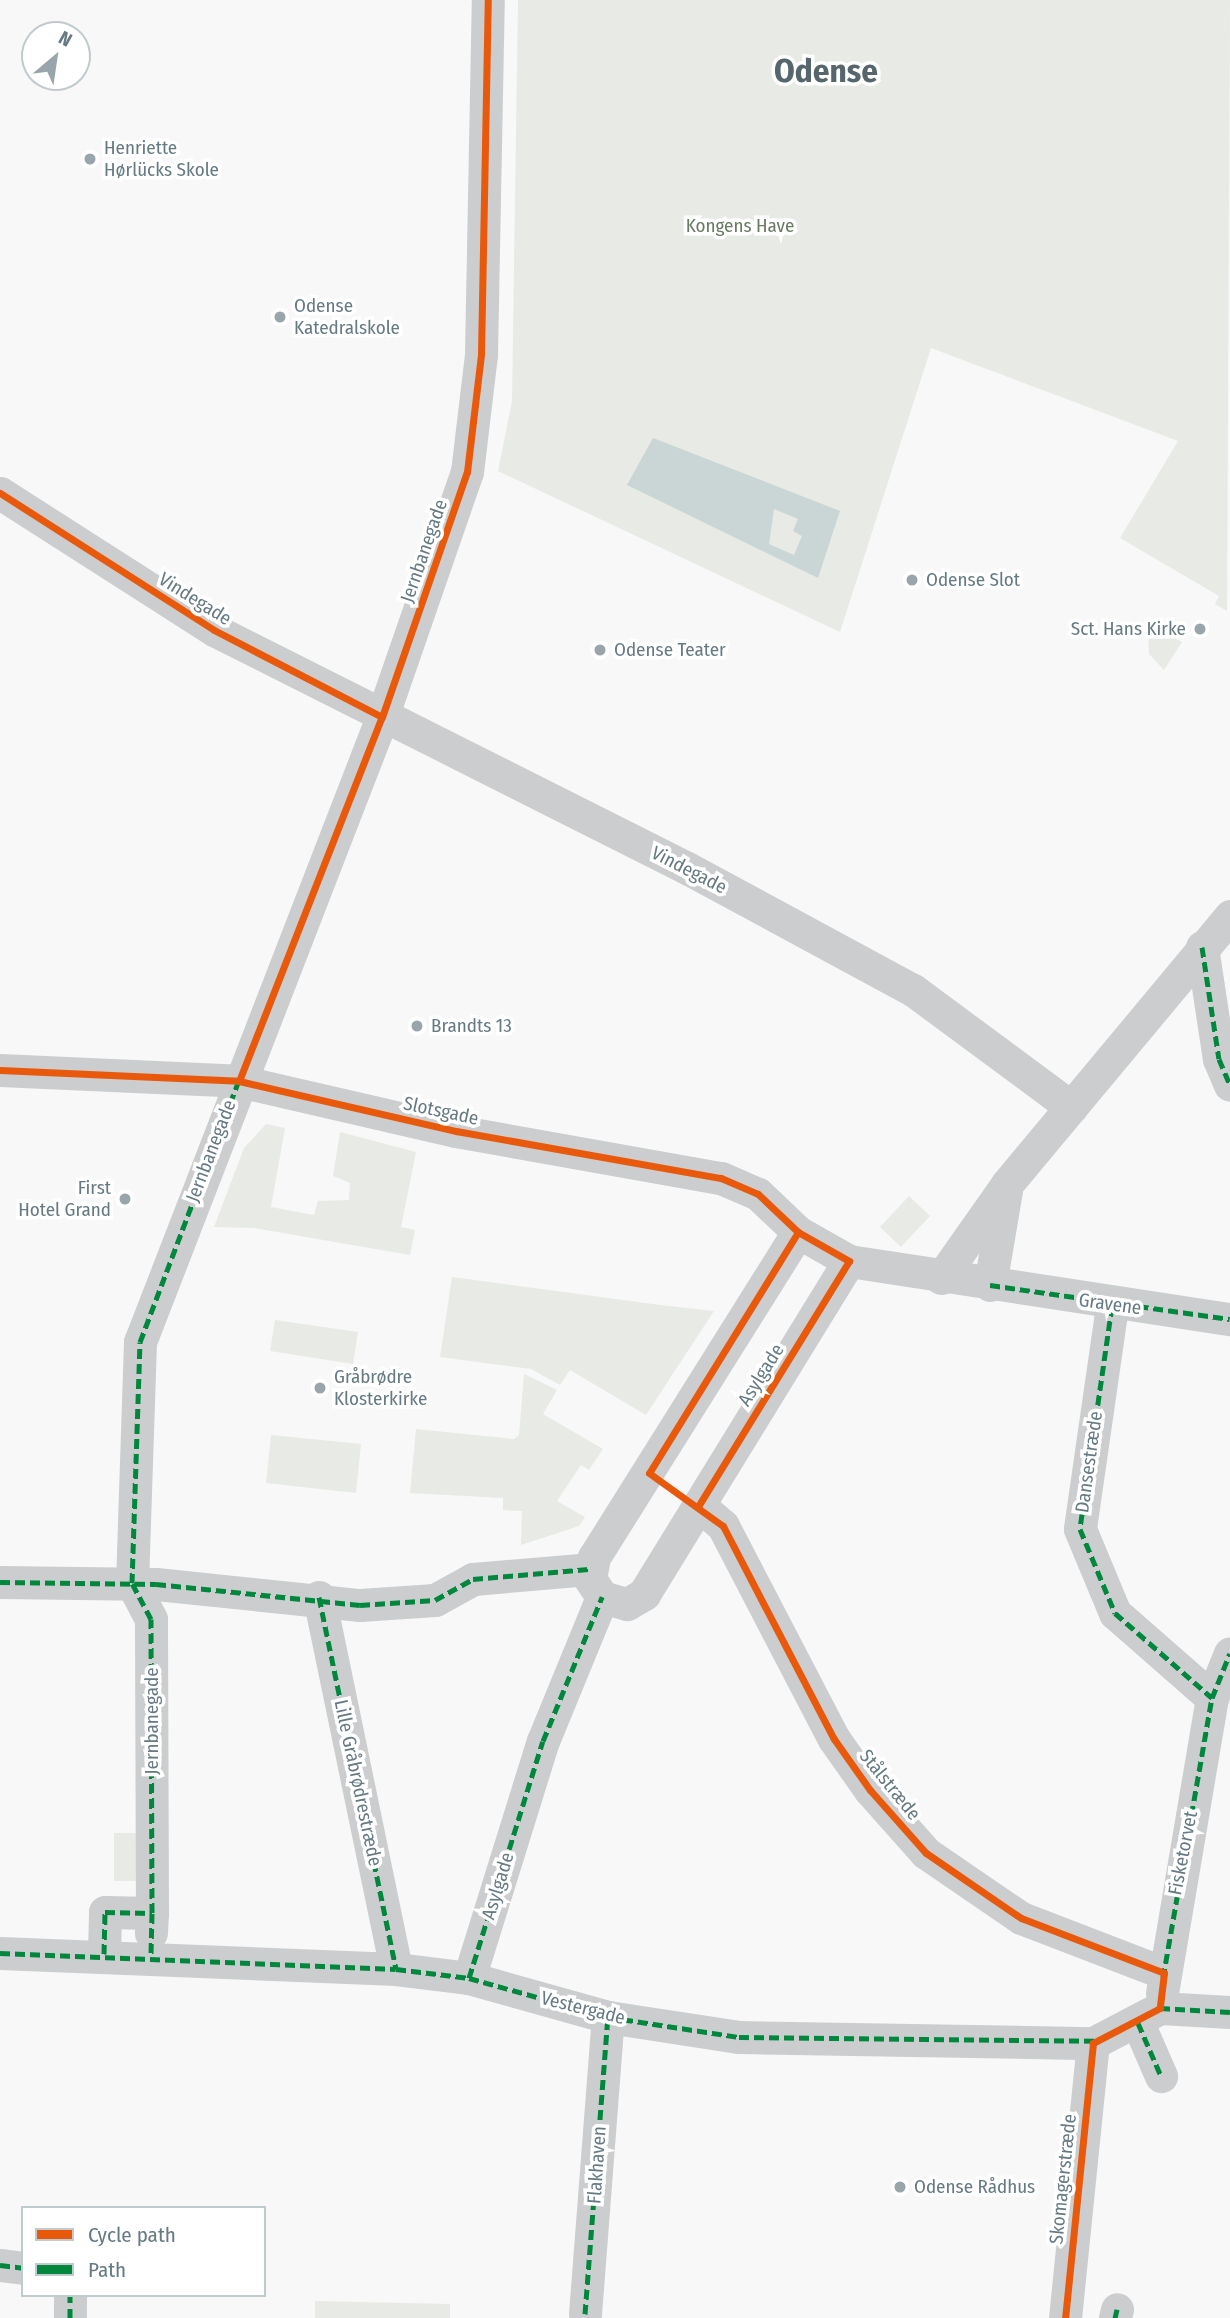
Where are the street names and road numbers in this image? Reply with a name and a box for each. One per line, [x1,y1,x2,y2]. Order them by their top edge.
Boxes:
street label: Jernbanegade [396,497,452,605]
street label: Vindegade [154,568,236,630]
street label: Vindegade [648,841,730,899]
street label: Slotsgade [401,1092,481,1130]
street label: Jernbanegade [181,1097,241,1205]
street label: Gravene [1077,1288,1143,1320]
street label: Asylgade [733,1340,789,1410]
street label: Dansestræde [1071,1410,1107,1514]
street label: Jernbanegade [141,1667,163,1775]
street label: Lille Gråbrødrestræde [329,1698,387,1868]
street label: Stålstræde [855,1745,925,1825]
street label: Fisketorvet [1164,1809,1202,1897]
street label: Asylgade [477,1850,519,1922]
street label: Vestergade [539,1987,627,2029]
street label: Skomagerstræde [1045,2113,1081,2245]
street label: Flakhaven [583,2125,611,2205]

